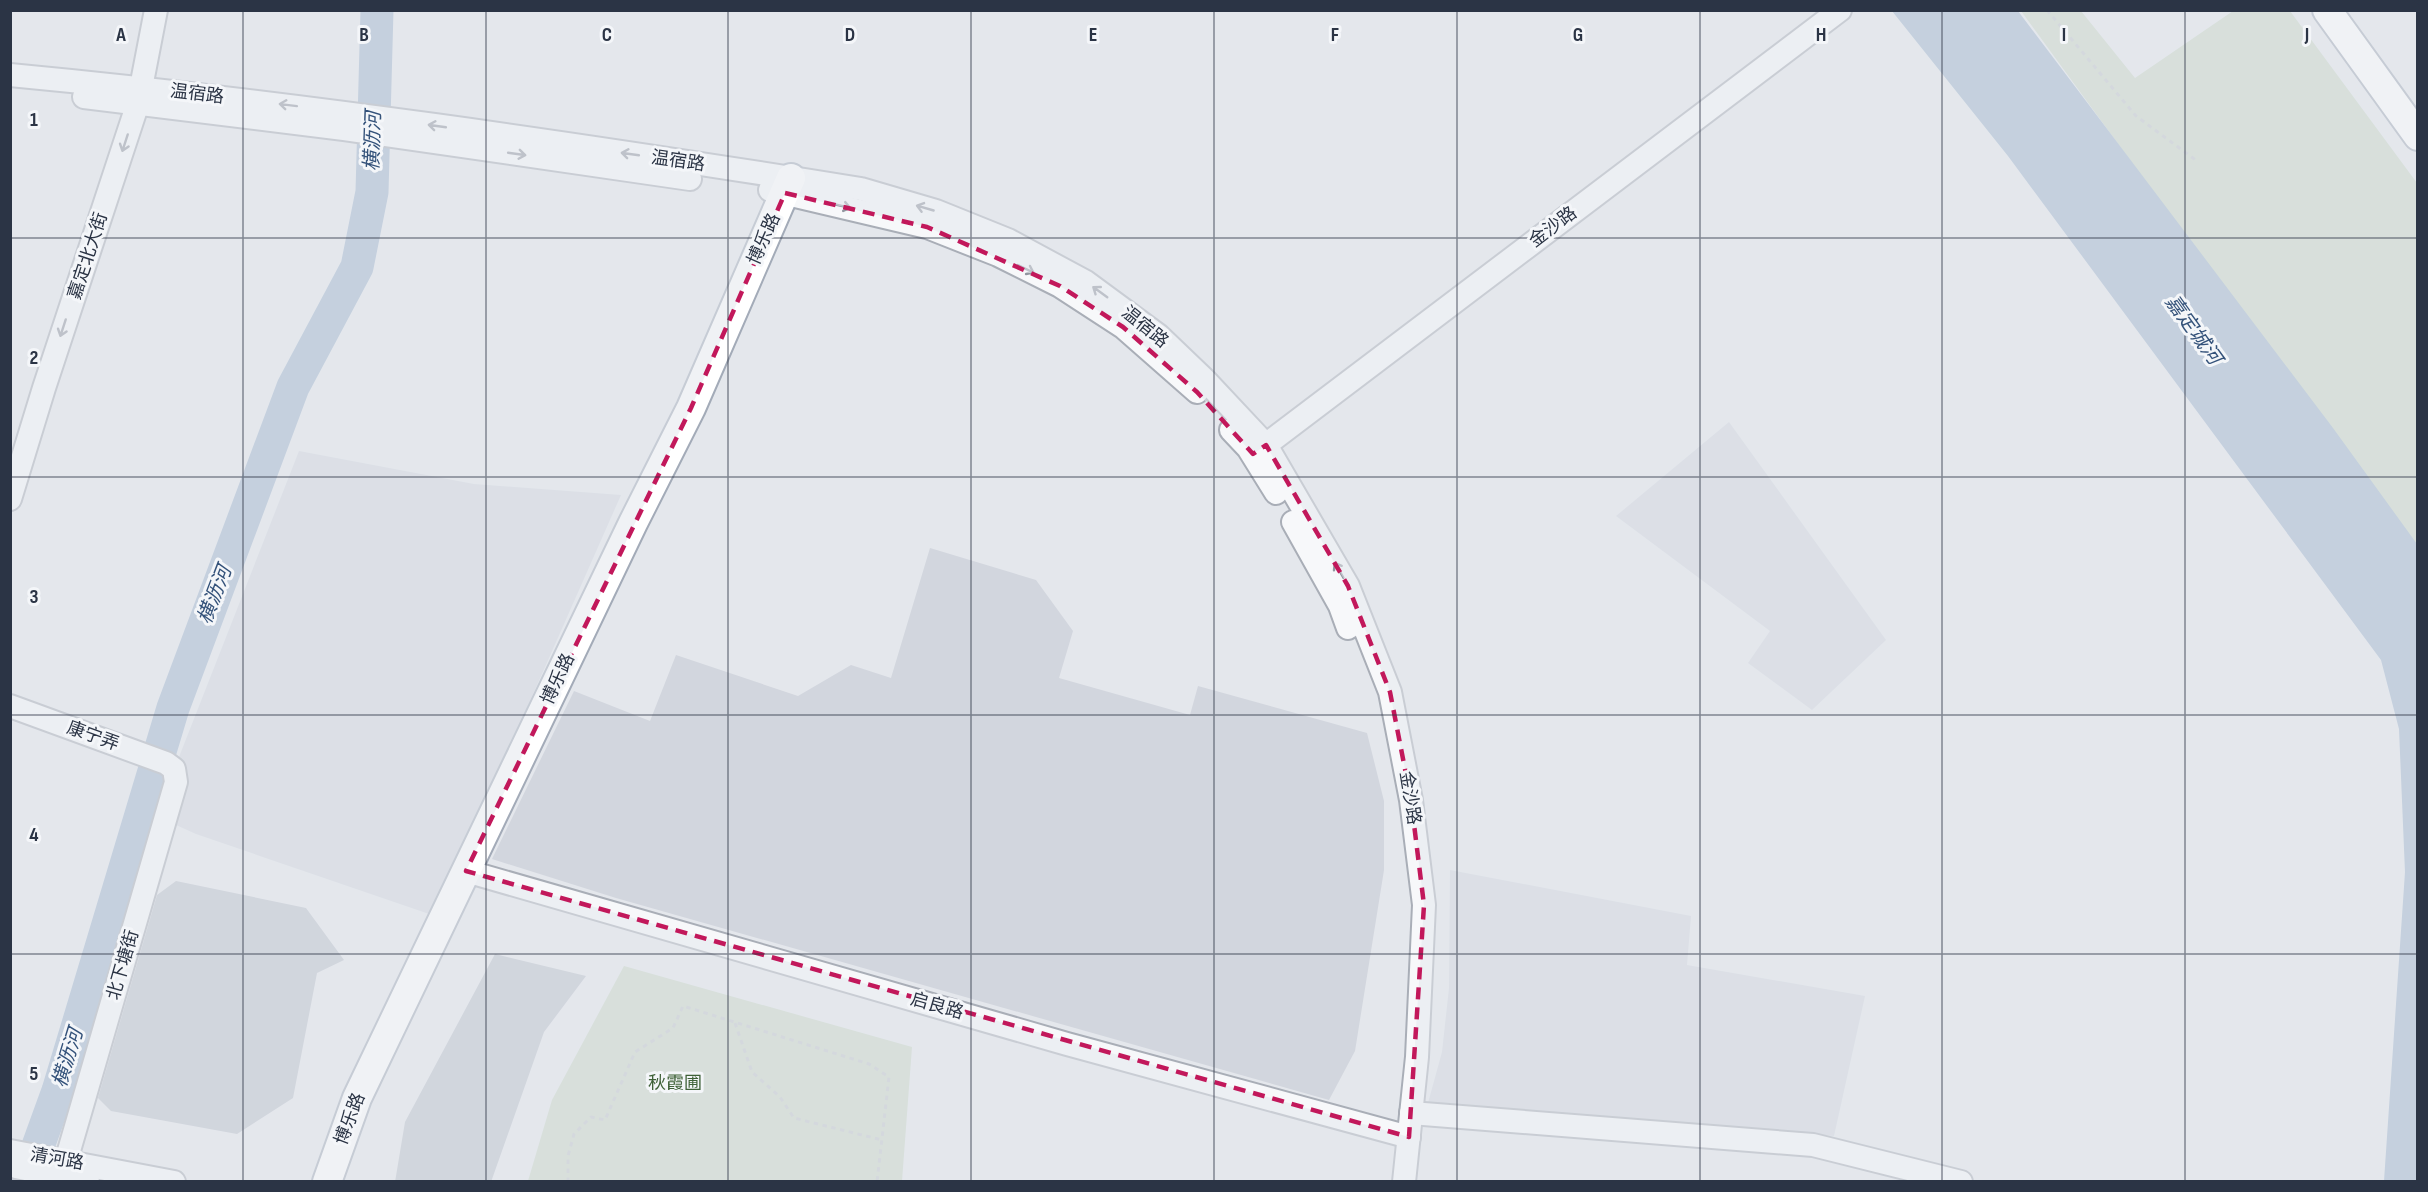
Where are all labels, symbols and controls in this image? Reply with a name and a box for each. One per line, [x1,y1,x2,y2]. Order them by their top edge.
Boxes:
text: A [115,23,126,47]
text: B [359,23,369,47]
text: C [602,23,612,47]
text: D [845,23,855,47]
text: E [1089,23,1097,47]
text: F [1331,23,1339,47]
text: G [1573,23,1583,47]
text: H [1816,23,1826,47]
text: I [2062,23,2066,47]
text: J [2304,23,2309,47]
street label: 温宿路 [169,80,225,108]
one-way arrow [279,99,298,110]
water label: 横沥河 [360,107,386,171]
text: 1 [30,108,38,132]
one-way arrow [427,120,447,131]
one-way arrow [119,133,130,152]
street label: 温宿路 [650,147,706,175]
one-way arrow [507,149,527,160]
one-way arrow [620,149,640,160]
one-way arrow [832,201,851,213]
one-way arrow [916,202,935,213]
street label: 金沙路 [1525,202,1581,252]
street label: 嘉定北大街 [64,210,112,302]
street label: 博乐路 [743,210,785,268]
one-way arrow [1016,264,1034,276]
one-way arrow [1092,286,1108,298]
water label: 嘉定城河 [2160,291,2229,373]
street label: 温宿路 [1117,302,1173,352]
one-way arrow [57,318,68,337]
text: 2 [30,346,38,370]
water label: 横沥河 [193,559,238,627]
one-way arrow [1332,562,1344,579]
text: 3 [30,585,39,609]
street label: 博乐路 [537,650,579,708]
street label: 康宁弄 [64,717,122,755]
street label: 金沙路 [1395,770,1425,826]
text: 4 [29,823,39,847]
street label: 北下塘街 [103,928,143,1002]
street label: 启良路 [908,988,966,1024]
water label: 横沥河 [48,1022,89,1090]
text: 5 [30,1062,39,1086]
park label: 秋霞圃 [648,1073,702,1094]
street label: 博乐路 [331,1090,369,1148]
street label: 清河路 [29,1144,85,1174]

